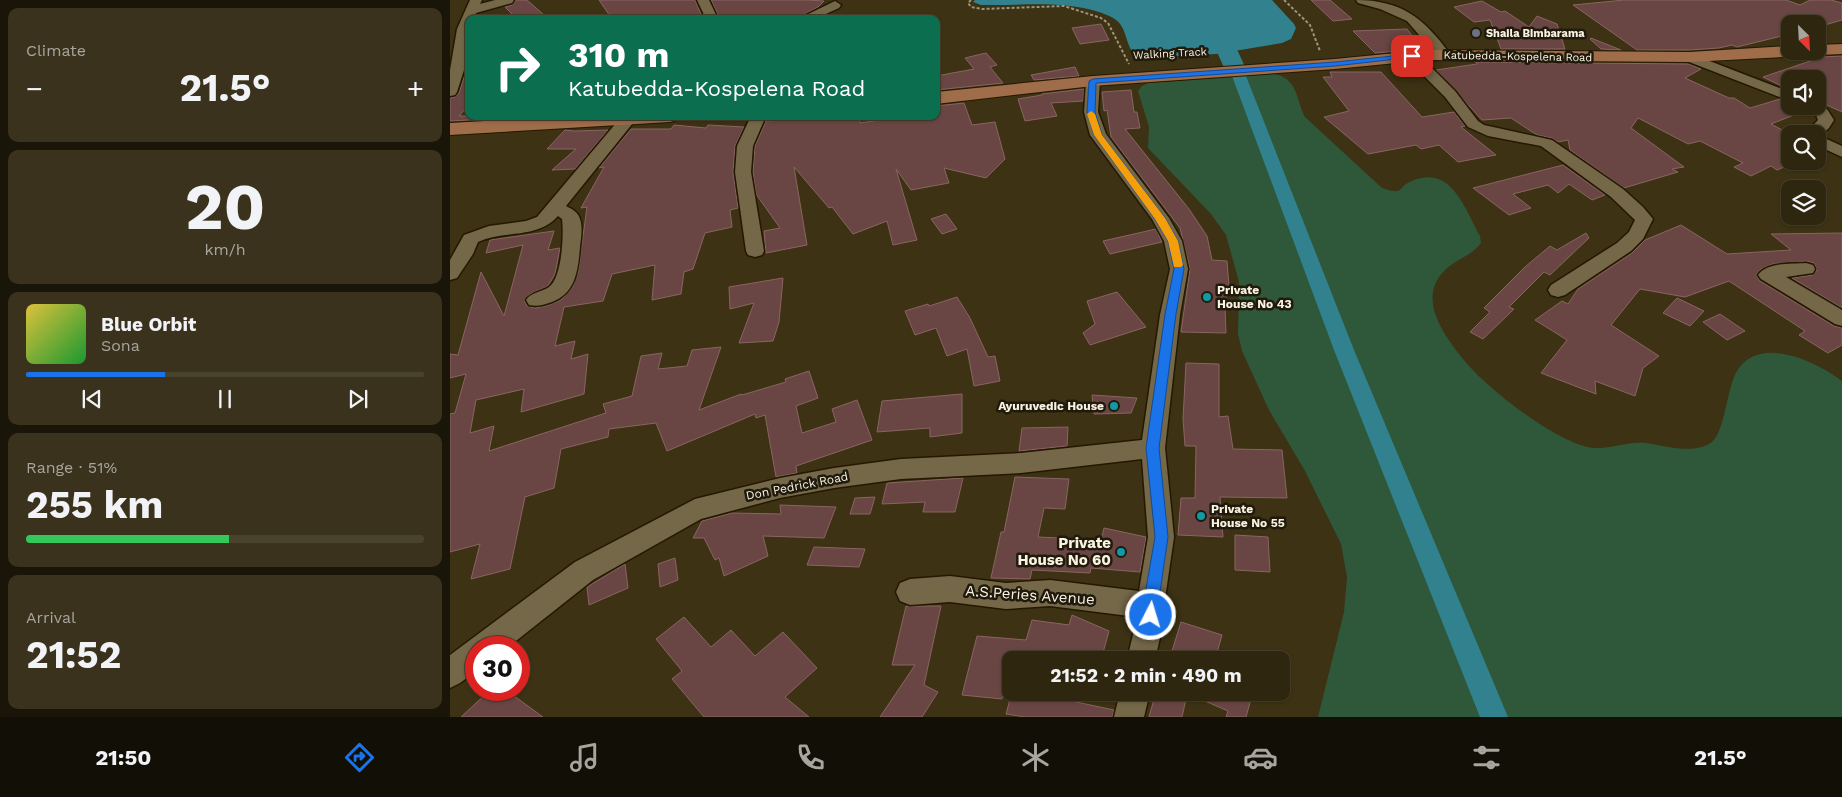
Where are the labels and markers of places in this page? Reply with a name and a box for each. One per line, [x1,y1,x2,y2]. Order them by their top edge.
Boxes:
marker: Shaila Bimbarama [1470,27,1482,39]
place label: Shaila Bimbarama [1486,27,1585,40]
pin [1391,35,1433,77]
place label: Private House No 43 [1217,283,1292,311]
marker: Private House No 43 [1201,291,1213,303]
place label: Ayuruvedic House [998,399,1104,413]
marker: Ayuruvedic House [1108,400,1120,412]
place label: Private House No 55 [1211,502,1285,530]
marker: Private House No 55 [1195,510,1207,522]
place label: Private House No 60 [1017,534,1111,569]
marker: Private House No 60 [1115,546,1127,558]

